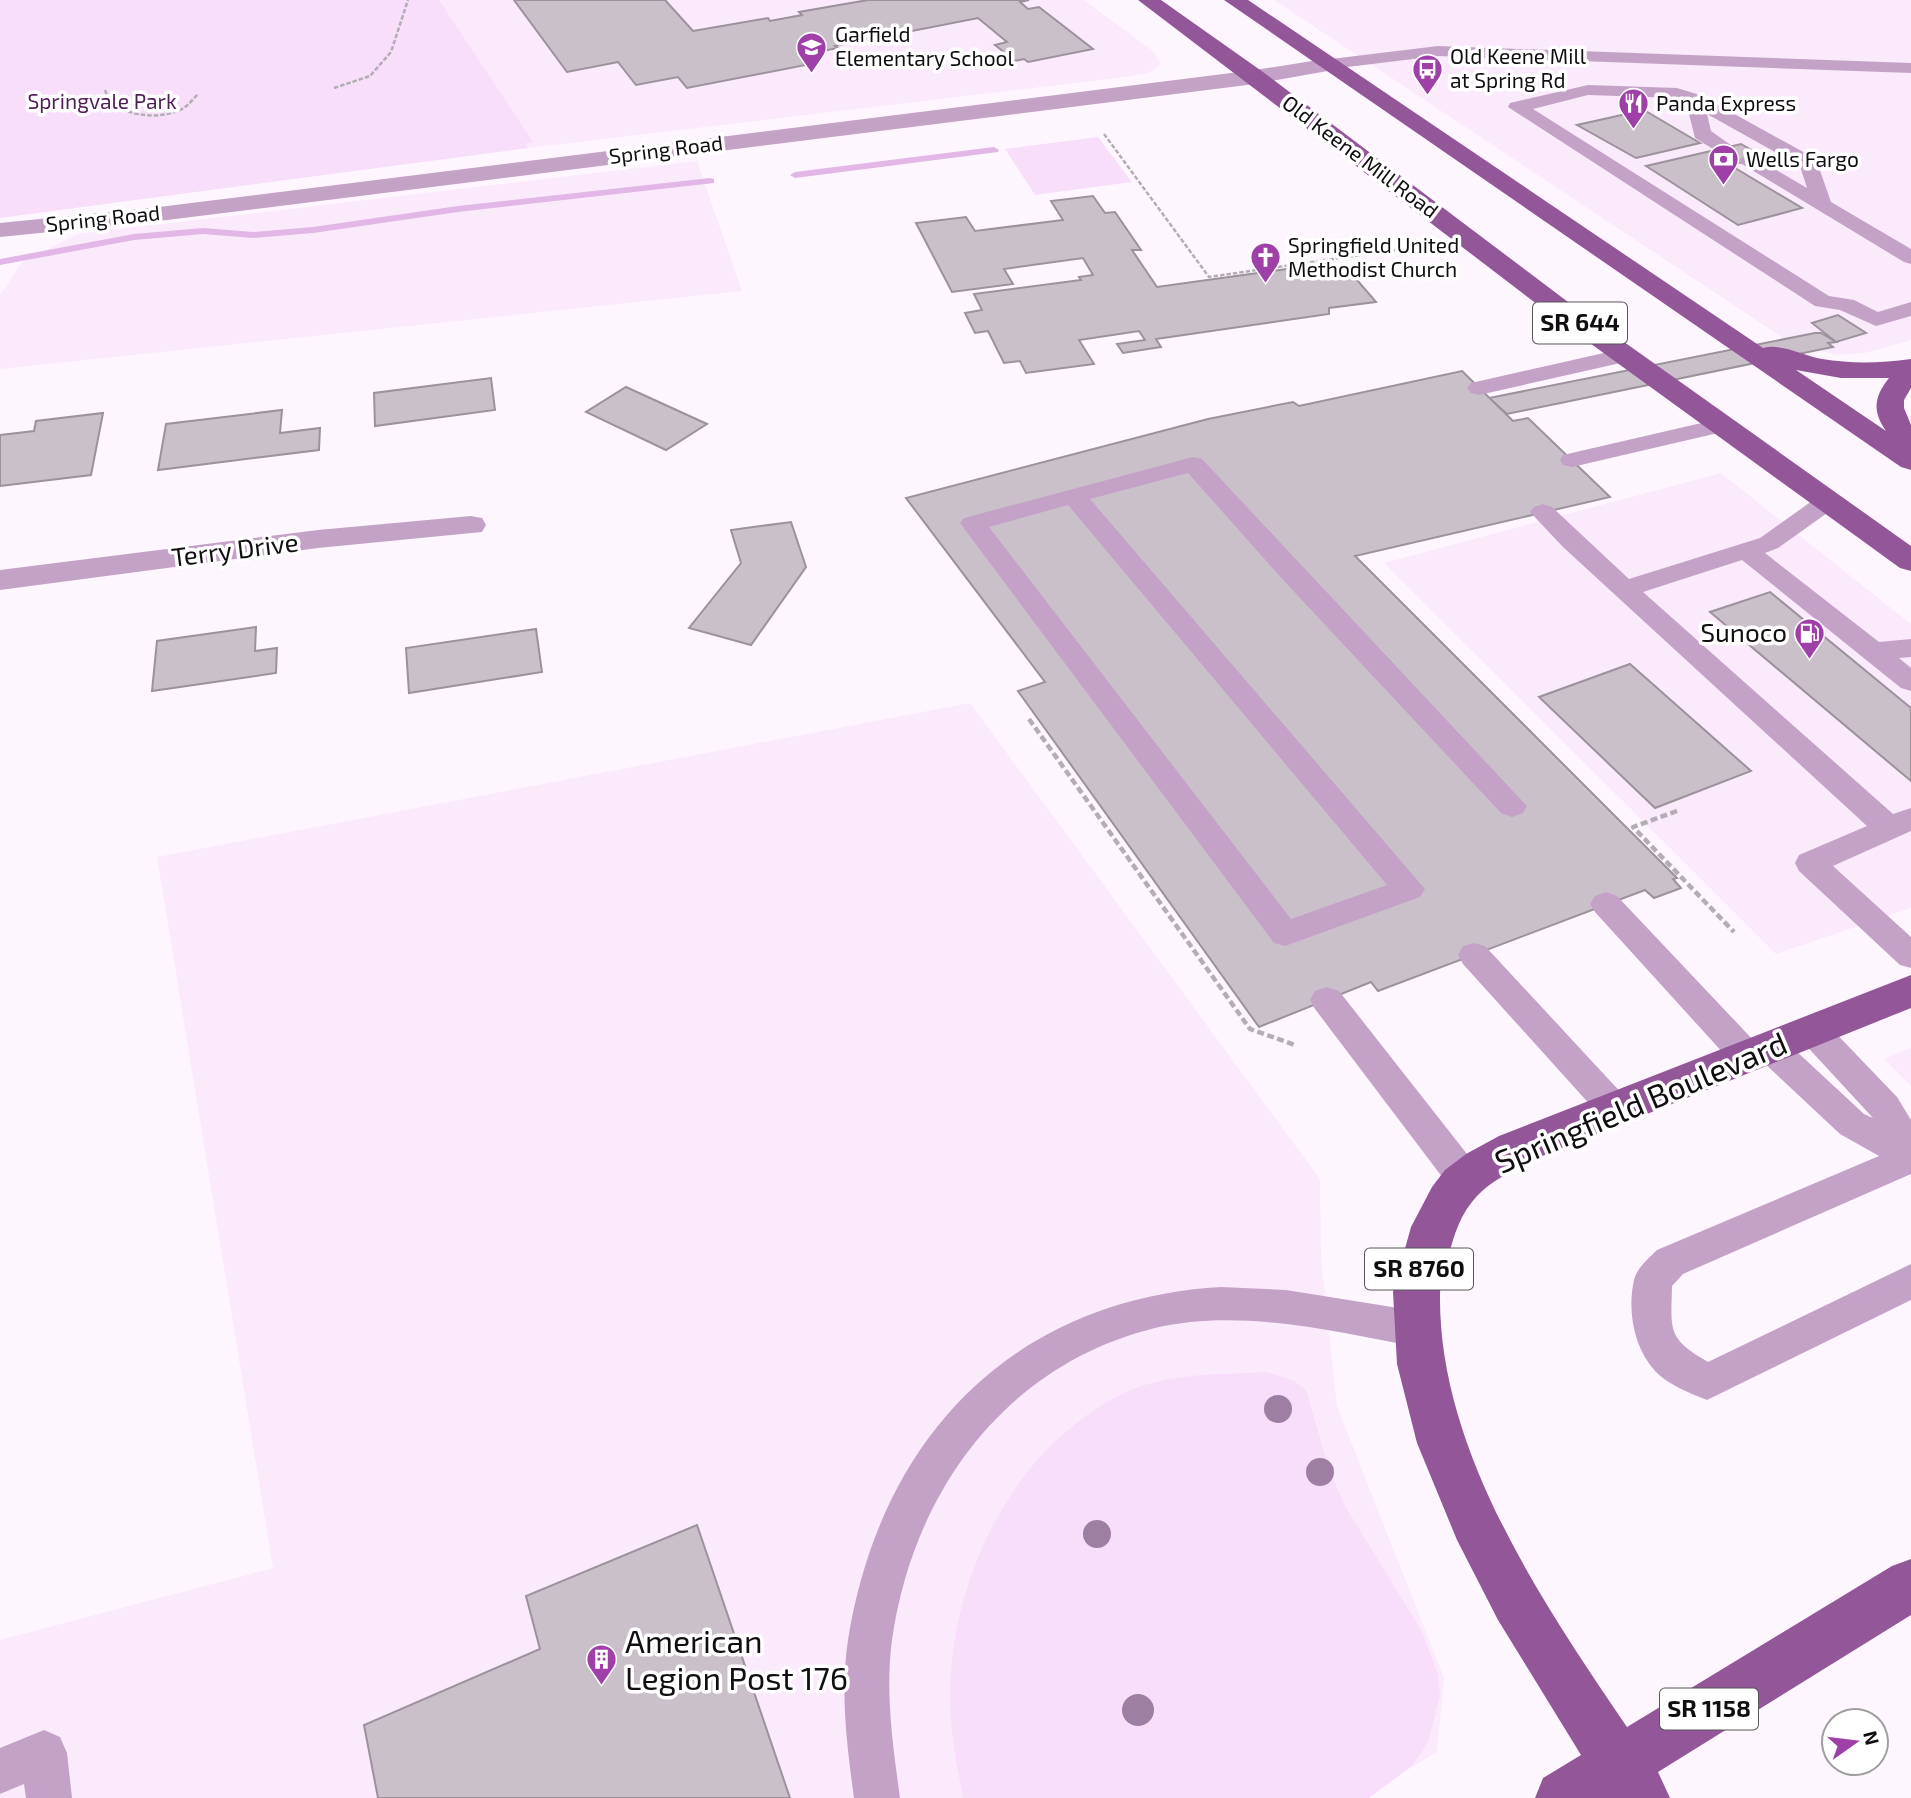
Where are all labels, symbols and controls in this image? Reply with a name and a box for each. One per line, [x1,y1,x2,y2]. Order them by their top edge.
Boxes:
place label: Garfield Elementary School [835,21,1015,70]
school or university icon: Garfield Elementary School [795,30,829,74]
place label: Old Keene Mill at Spring Rd [1450,43,1587,92]
bus stop icon: Old Keene Mill at Spring Rd [1410,52,1444,96]
restaurant icon: Panda Express [1616,87,1650,131]
park label: Springvale Park [27,88,177,113]
street label: Old Keene Mill Road [1278,89,1444,222]
place label: Panda Express [1656,90,1796,115]
street label: Spring Road [607,129,724,168]
bank icon: Wells Fargo [1706,143,1740,187]
place label: Wells Fargo [1746,146,1859,171]
street label: Spring Road [45,199,161,236]
place label: Springfield United Methodist Church [1288,232,1459,281]
church icon: Springfield United Methodist Church [1248,241,1282,285]
road number: SR 644 [1533,302,1627,344]
street label: Terry Drive [170,525,300,572]
place label: Sunoco [1700,616,1787,647]
fuel station icon: Sunoco [1793,616,1827,660]
street label: Springfield Boulevard [1489,1022,1792,1180]
road number: SR 8760 [1365,1248,1473,1289]
place label: American Legion Post 176 [625,1621,848,1696]
building icon: American Legion Post 176 [585,1643,619,1687]
road number: SR 1158 [1660,1688,1758,1730]
north arrow [1820,1707,1890,1777]
text: N [1859,1728,1885,1747]

